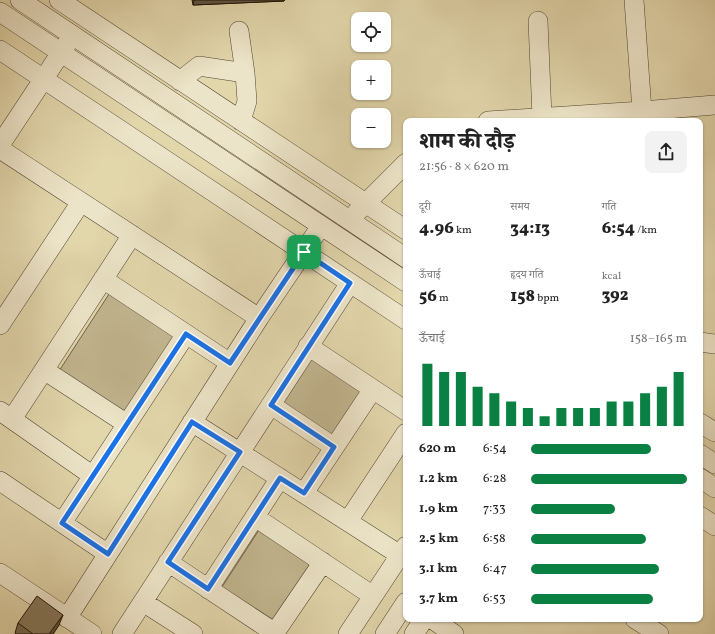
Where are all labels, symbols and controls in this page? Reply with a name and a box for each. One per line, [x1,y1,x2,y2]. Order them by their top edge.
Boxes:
map controls [351,12,391,148]
button: locate [351,12,391,52]
button: + [351,60,391,100]
button: − [351,108,391,148]
text: शाम की दौड़ [419,127,515,158]
button: share [645,131,687,173]
text: 21:56 · 8 × 620 m [419,158,509,176]
text: दूरी [419,200,431,215]
text: समय [510,200,530,215]
text: गति [602,200,616,215]
text: 4.96 [419,217,454,240]
text: 34:13 [510,217,550,240]
text: 6:54 [602,217,635,240]
text: km [454,223,472,238]
text: /km [635,223,657,238]
pin [287,235,321,269]
icon: arrive [293,241,315,263]
text: ऊँचाई [419,268,441,283]
text: हृदय गति [510,268,543,283]
text: kcal [602,269,621,284]
text: 392 [602,284,628,307]
text: 56 [419,285,437,308]
text: 158 [510,285,535,308]
text: m [437,291,449,306]
text: bpm [535,291,559,306]
text: ऊँचाई [419,330,445,348]
text: 158–165 m [630,330,687,348]
text: 620 m [419,440,456,458]
text: 6:54 [483,440,507,458]
text: 1.2 km [419,470,458,488]
text: 6:28 [483,470,506,488]
text: 1.9 km [419,500,458,518]
text: 7:33 [483,500,506,518]
text: 2.5 km [419,530,459,548]
text: 6:58 [483,530,506,548]
text: 3.1 km [419,560,458,578]
text: 6:47 [483,560,507,578]
text: 3.7 km [419,590,458,608]
text: 6:53 [483,590,506,608]

